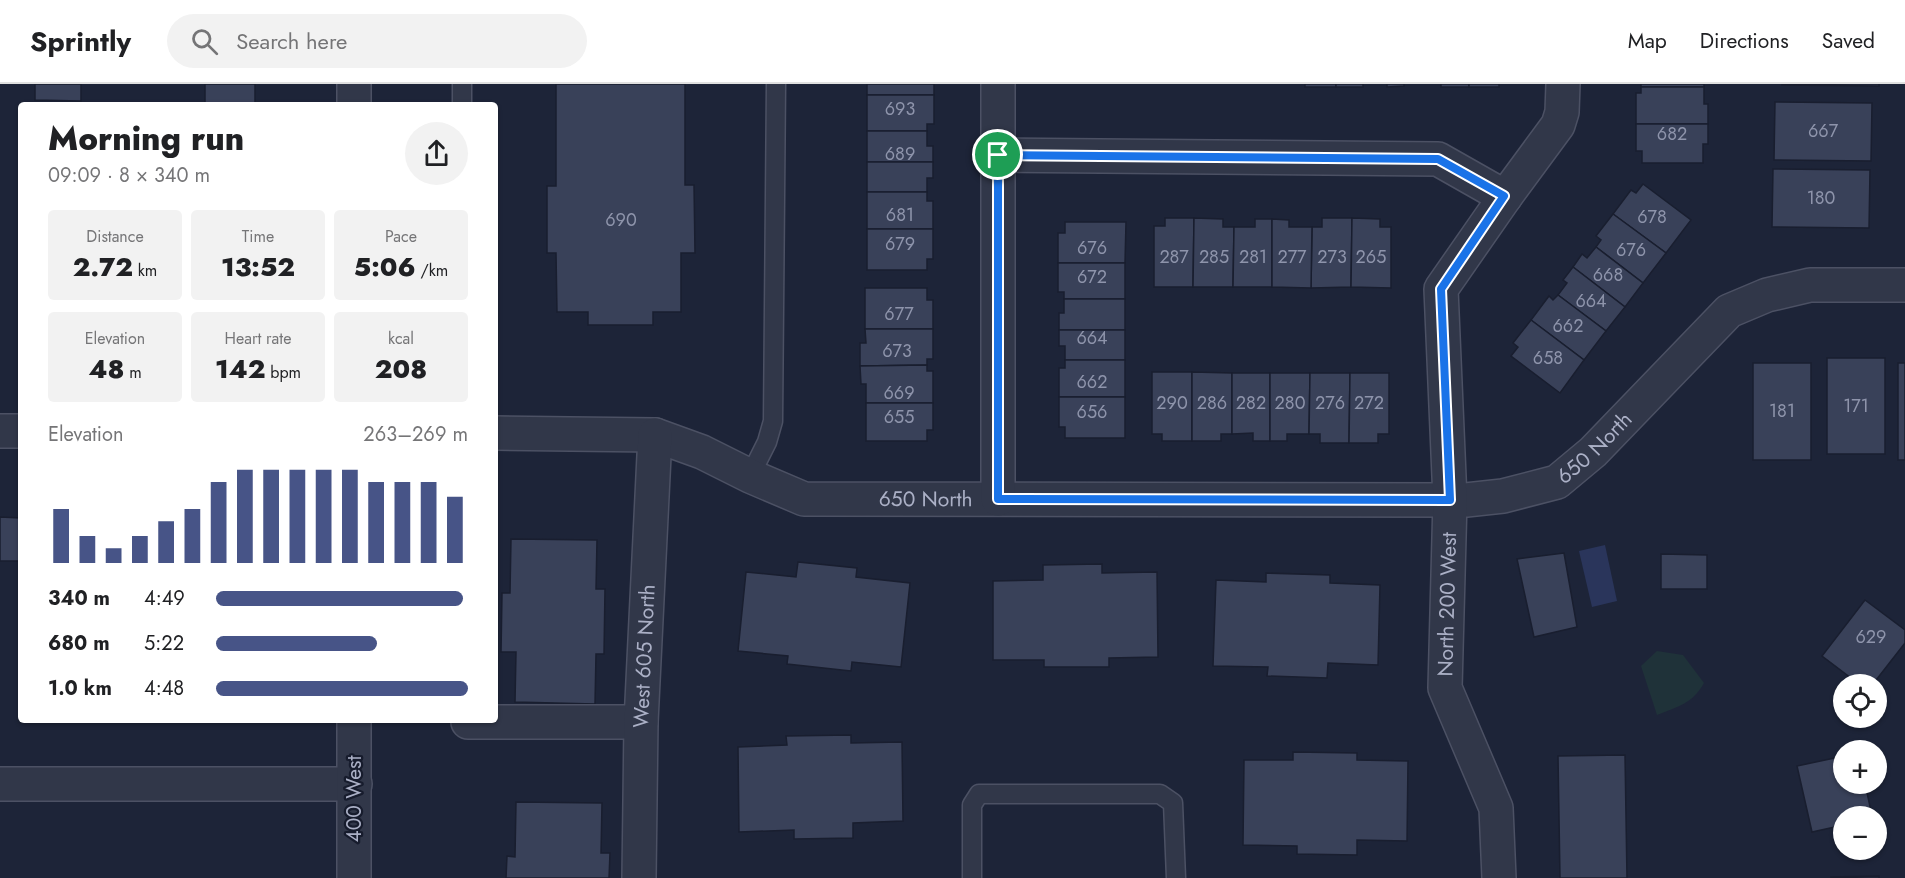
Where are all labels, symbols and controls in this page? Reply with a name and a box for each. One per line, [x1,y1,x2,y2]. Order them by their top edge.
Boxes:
search box [167,14,587,68]
text: Sprintly [30,21,131,62]
icon: search [188,25,221,58]
text: Search here [236,25,347,57]
text: Map [1628,26,1667,56]
text: Directions [1700,26,1789,56]
text: Saved [1822,26,1875,56]
house number: 693 [885,96,915,122]
text: Morning run [48,115,244,162]
house number: 667 [1808,118,1839,144]
house number: 682 [1657,121,1687,147]
button: share [405,122,468,185]
pin [972,129,1023,180]
icon: arrive [981,138,1014,171]
house number: 689 [885,141,915,167]
text: 09:09 · 8 × 340 m [48,161,210,190]
house number: 180 [1807,185,1836,211]
house number: 681 [886,202,914,228]
house number: 678 [1637,204,1667,230]
house number: 690 [605,207,637,233]
text: Distance [86,225,144,248]
text: Time [242,225,274,248]
text: Pace [385,225,417,248]
house number: 679 [885,231,915,257]
house number: 676 [1077,235,1107,261]
house number: 676 [1616,237,1646,263]
house number: 287 [1159,244,1189,270]
house number: 285 [1199,244,1229,270]
house number: 281 [1239,244,1267,270]
house number: 277 [1277,244,1307,270]
house number: 273 [1317,244,1347,270]
house number: 265 [1356,244,1386,270]
text: 2.72 [73,248,133,286]
text: 13:52 [221,248,295,286]
text: 5:06 [354,248,416,286]
text: km [133,259,157,282]
text: /km [416,259,448,282]
house number: 668 [1593,262,1623,288]
house number: 672 [1077,264,1107,290]
house number: 664 [1575,288,1607,314]
house number: 677 [884,301,914,327]
house number: 662 [1553,313,1583,339]
house number: 664 [1076,325,1108,351]
text: Elevation [85,327,145,350]
text: Heart rate [225,327,291,350]
text: kcal [388,327,414,350]
house number: 673 [882,338,912,364]
house number: 658 [1533,345,1563,371]
text: 48 [88,350,124,388]
text: 142 [215,350,265,388]
text: 208 [375,350,427,388]
text: m [124,361,142,384]
text: bpm [265,361,301,384]
house number: 662 [1077,369,1107,395]
house number: 669 [883,380,915,406]
house number: 290 [1156,390,1188,416]
house number: 286 [1197,390,1227,416]
house number: 282 [1236,390,1266,416]
house number: 280 [1275,390,1306,416]
house number: 276 [1315,390,1345,416]
house number: 272 [1354,390,1384,416]
house number: 171 [1843,393,1869,419]
house number: 181 [1769,398,1795,424]
house number: 656 [1077,399,1107,425]
house number: 655 [884,404,914,430]
street label: 650 North [1550,405,1639,491]
text: Elevation [48,420,123,449]
text: 263–269 m [363,420,468,449]
street label: 650 North [879,484,973,514]
street label: North 200 West [1430,532,1464,677]
text: 340 m [48,584,110,613]
text: 4:49 [144,584,185,613]
street label: West 605 North [626,584,663,729]
house number: 629 [1856,624,1886,650]
text: 680 m [48,629,110,658]
text: 5:22 [144,629,184,658]
text: 1.0 km [48,674,112,703]
text: 4:48 [144,674,184,703]
map controls [1833,674,1887,860]
button: locate [1833,674,1887,728]
button: + [1833,740,1887,794]
street label: 400 West [339,755,369,843]
button: − [1833,806,1887,860]

